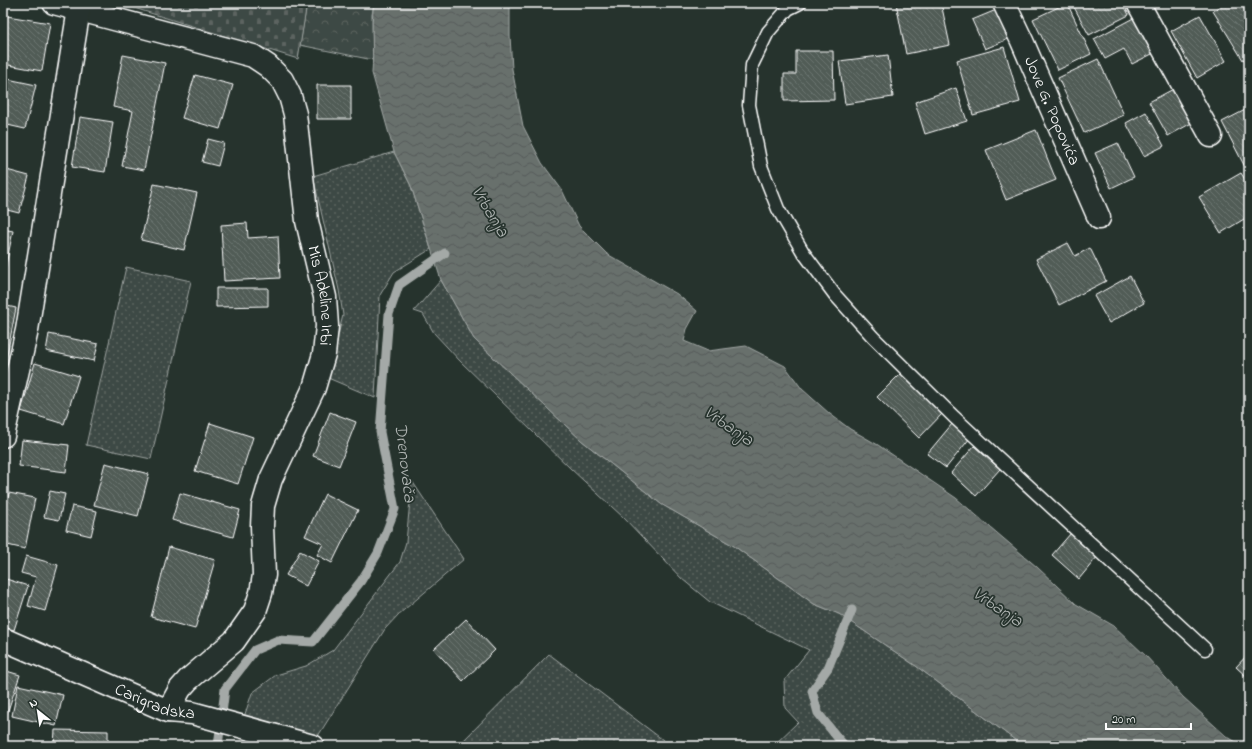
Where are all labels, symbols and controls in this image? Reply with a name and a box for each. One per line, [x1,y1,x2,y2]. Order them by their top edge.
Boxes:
street label: Jove G. Popovića [1018,52,1087,169]
water label: Vrbanja [464,182,515,243]
street label: Mis Adeline Irbi [301,243,340,347]
water label: Vrbanja [698,400,758,454]
water label: Drenovača [386,422,422,504]
water label: Vrbanja [967,582,1027,634]
street label: Carigradska [111,677,196,726]
north arrow [18,691,58,731]
text: N [26,694,41,712]
scale bar [1106,705,1191,731]
text: 20 m [1112,711,1135,729]

